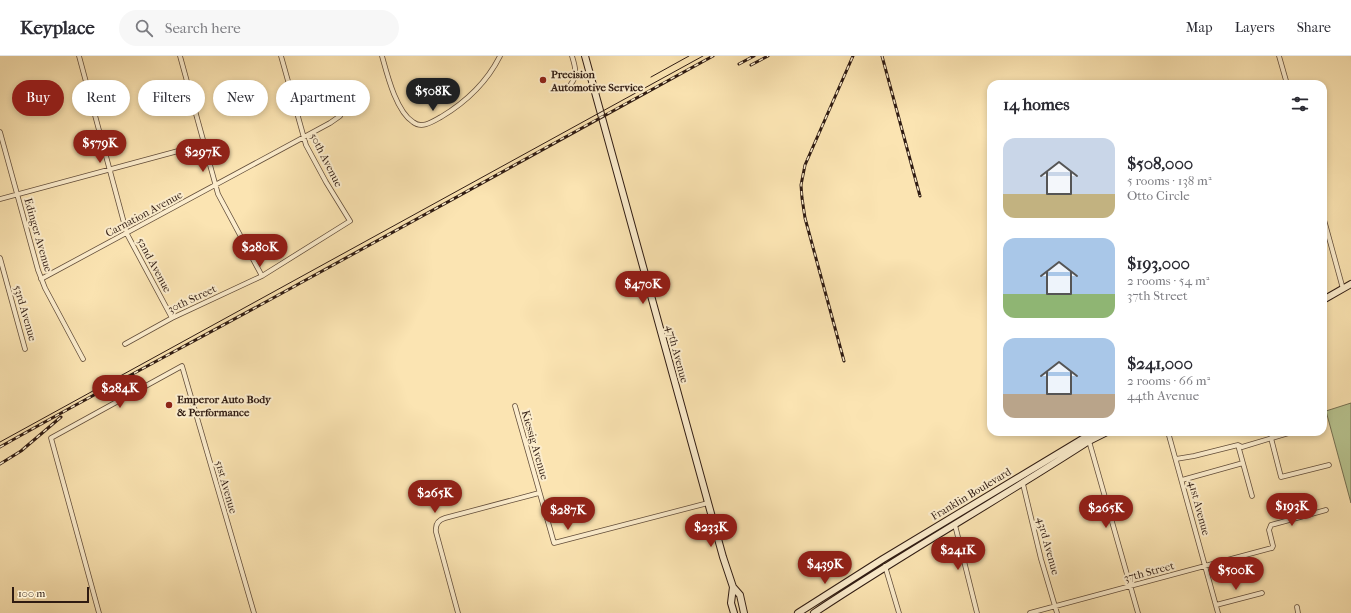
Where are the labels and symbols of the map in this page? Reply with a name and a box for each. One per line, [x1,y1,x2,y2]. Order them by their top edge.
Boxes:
place label: Precision Automotive Service [550,68,644,94]
marker: Precision Automotive Service [538,75,548,85]
pin: $508K [405,78,461,112]
pin: $579K [72,130,128,164]
street label: 50th Avenue [307,131,345,190]
pin: $297K [175,139,231,173]
street label: Carnation Avenue [103,188,185,240]
street label: Edinger Avenue [21,197,55,274]
pin: $280K [232,234,288,268]
street label: 52nd Avenue [134,235,174,295]
pin: $470K [615,271,671,305]
street label: 30th Street [166,282,218,316]
street label: 53rd Avenue [11,283,39,343]
street label: 47th Avenue [663,324,691,385]
pin: $284K [92,375,148,409]
place label: Emperor Auto Body & Performance [177,393,272,419]
marker: Emperor Auto Body & Performance [164,400,174,410]
street label: Kiessig Avenue [519,409,551,482]
street label: 51st Avenue [212,459,240,516]
street label: Franklin Boulevard [929,464,1014,523]
street label: 41st Avenue [1185,479,1213,537]
pin: $265K [407,480,463,514]
pin: $193K [1264,493,1320,527]
pin: $265K [1078,495,1134,529]
pin: $287K [540,497,596,531]
pin: $233K [683,514,739,548]
street label: 43rd Avenue [1034,516,1062,577]
pin: $241K [930,537,986,571]
pin: $439K [797,551,853,585]
pin: $500K [1208,557,1264,591]
street label: 37th Street [1123,559,1176,585]
scale bar [12,585,89,604]

